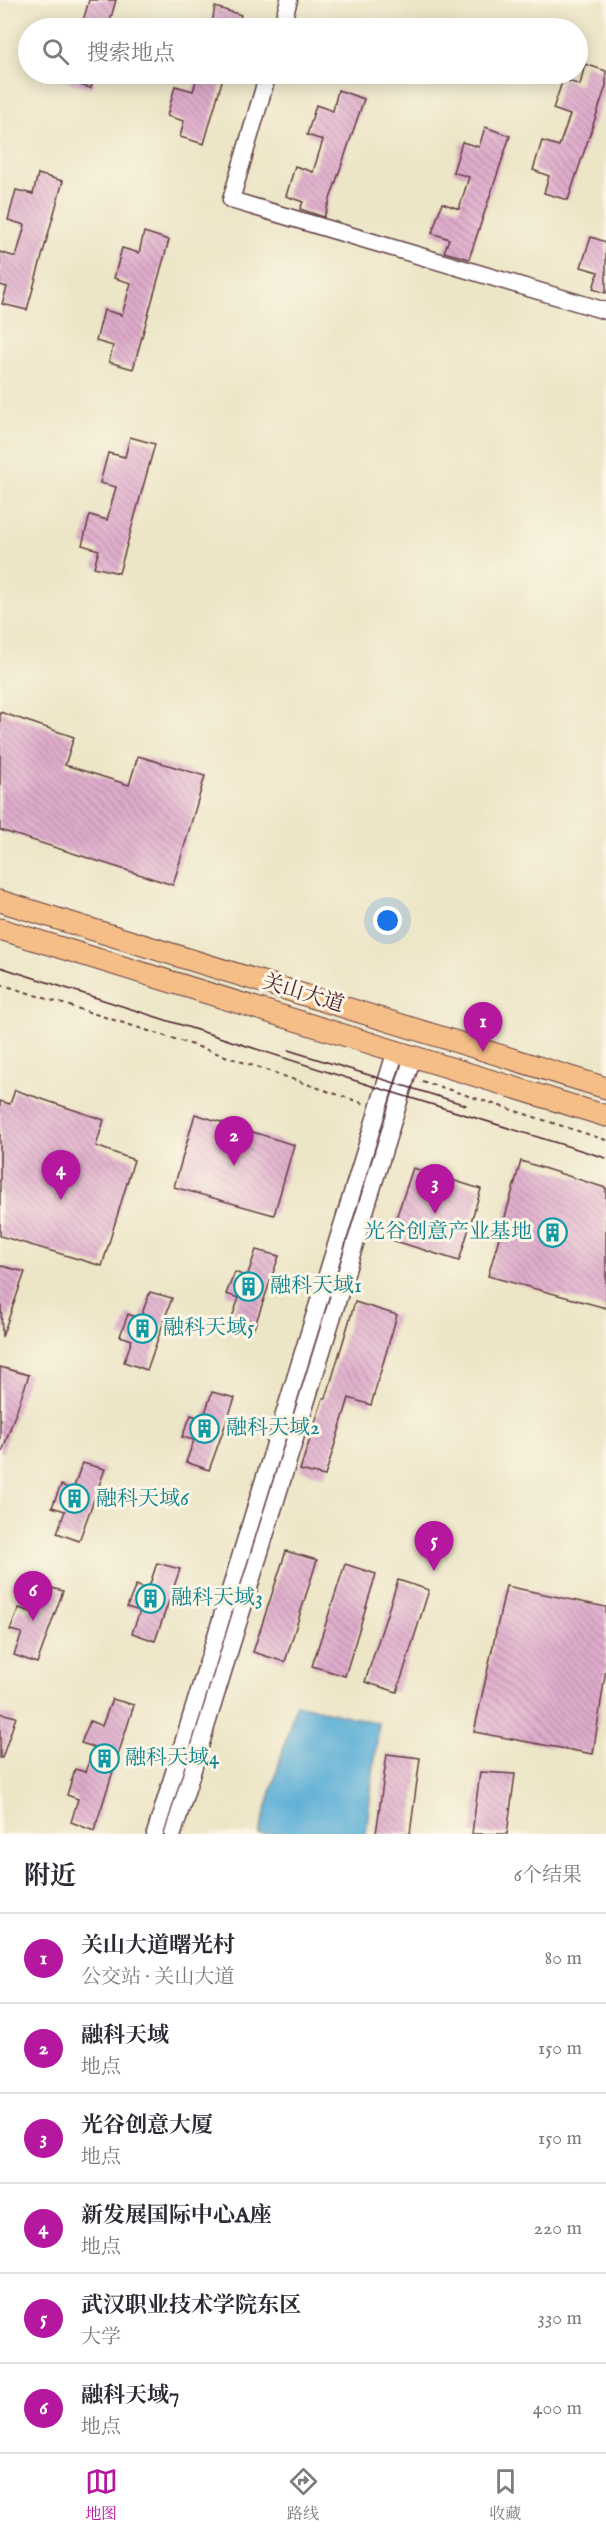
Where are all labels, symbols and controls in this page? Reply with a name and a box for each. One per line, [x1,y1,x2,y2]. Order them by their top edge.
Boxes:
search box [18,18,588,84]
icon: search [39,35,72,68]
text: 搜索地点 [87,40,175,68]
your location [373,906,402,935]
street label: 关山大道 [259,969,347,1019]
pin: 1 [464,1002,502,1052]
pin: 2 [214,1116,254,1166]
pin: 4 [42,1150,80,1200]
pin: 3 [416,1164,454,1214]
building icon: 光谷创意产业基地 [537,1216,569,1248]
place label: 光谷创意产业基地 [364,1219,532,1246]
building icon: 融科天域1 [233,1270,265,1302]
place label: 融科天域1 [270,1273,362,1300]
building icon: 融科天域5 [126,1312,158,1344]
place label: 融科天域5 [163,1315,255,1342]
building icon: 融科天域2 [189,1412,221,1444]
place label: 融科天域2 [226,1415,320,1442]
building icon: 融科天域6 [59,1483,91,1515]
place label: 融科天域6 [96,1486,190,1513]
pin: 5 [414,1522,454,1571]
pin: 6 [14,1572,52,1621]
building icon: 融科天域3 [134,1582,166,1614]
place label: 融科天域3 [171,1585,263,1612]
building icon: 融科天域4 [88,1742,120,1774]
place label: 融科天域4 [125,1745,220,1772]
text: 附近 [24,1860,76,1893]
text: 6个结果 [514,1863,582,1888]
text: 关山大道曙光村 [81,1932,235,1960]
text: 1 [40,1946,47,1971]
text: 80 m [545,1946,582,1971]
text: 公交站 · 关山大道 [81,1965,234,1990]
text: 融科天域 [81,2022,169,2050]
text: 2 [39,2036,48,2061]
text: 150 m [538,2036,582,2061]
text: 地点 [81,2055,121,2080]
text: 光谷创意大厦 [81,2112,213,2140]
text: 3 [40,2126,47,2151]
text: 150 m [538,2126,582,2151]
text: 地点 [81,2145,121,2170]
text: 新发展国际中心A座 [81,2202,272,2230]
text: 4 [39,2216,48,2241]
text: 220 m [534,2216,582,2241]
text: 地点 [81,2235,121,2260]
text: 武汉职业技术学院东区 [81,2292,301,2320]
text: 5 [40,2306,47,2331]
text: 330 m [537,2306,582,2331]
text: 大学 [81,2325,121,2350]
text: 融科天域7 [81,2382,179,2410]
text: 6 [39,2396,48,2421]
text: 400 m [533,2396,582,2421]
text: 地点 [81,2415,121,2440]
tab: 地图 [85,2465,118,2525]
tab: 路线 [287,2465,320,2525]
tab: 收藏 [489,2465,522,2525]

